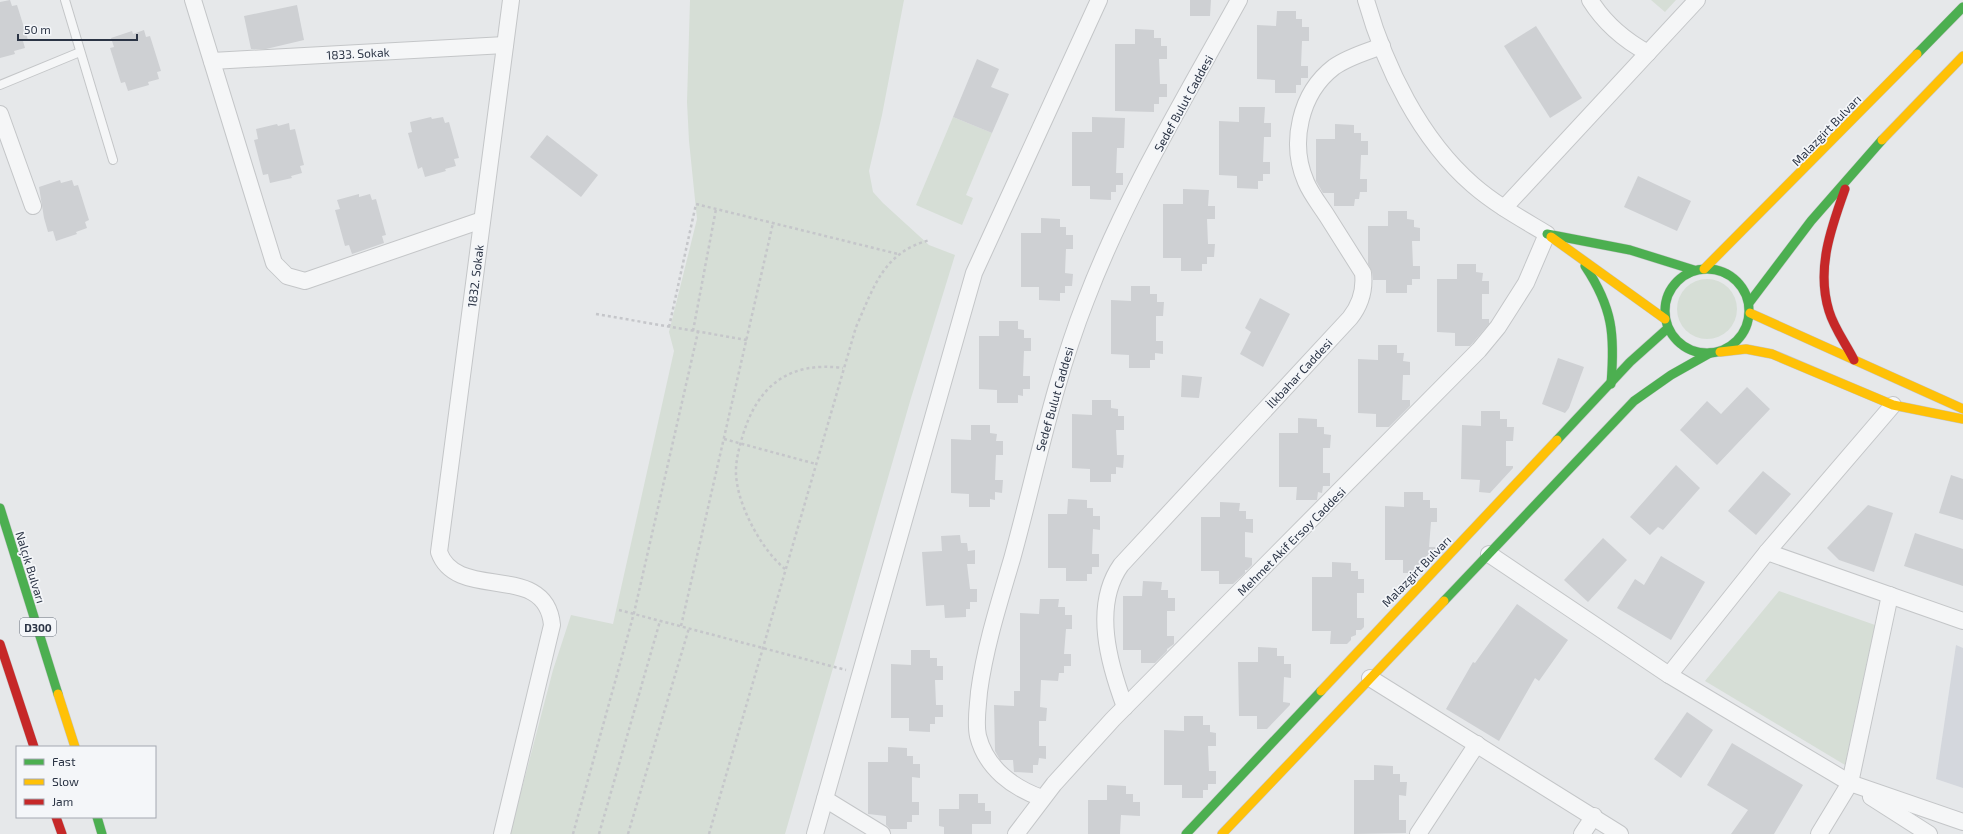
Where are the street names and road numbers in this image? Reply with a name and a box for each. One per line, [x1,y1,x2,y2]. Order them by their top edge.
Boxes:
street label: 1833. Sokak [326,44,390,62]
street label: Sedef Bulut Caddesi [1151,52,1215,154]
street label: Malazgirt Bulvarı [1789,92,1863,168]
street label: 1832. Sokak [464,244,486,308]
street label: İlkbahar Caddesi [1263,335,1335,411]
street label: Sedef Bulut Caddesi [1032,345,1076,453]
street label: Mehmet Akif Ersoy Caddesi [1234,484,1348,598]
street label: Nalçık Bulvarı [12,529,49,605]
street label: Malazgirt Bulvarı [1379,533,1453,609]
road number: D300 [20,618,56,636]

